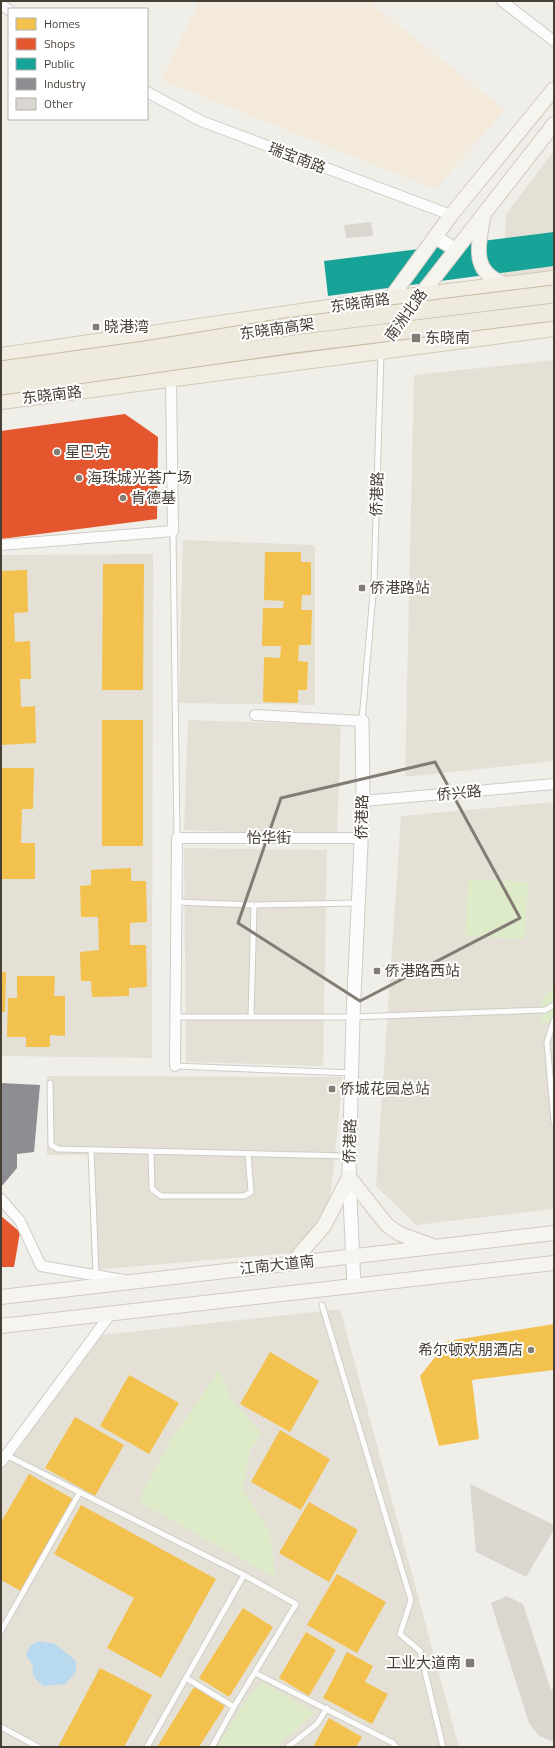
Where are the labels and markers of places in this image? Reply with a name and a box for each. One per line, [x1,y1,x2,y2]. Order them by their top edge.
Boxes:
place label: 晓港湾 [104,315,149,338]
marker: 晓港湾 [91,322,101,332]
place label: 东晓南 [425,326,470,349]
marker: 东晓南 [410,332,422,344]
place label: 星巴克 [65,440,110,463]
marker: 星巴克 [52,447,62,457]
place label: 海珠城光荟广场 [87,466,192,489]
marker: 海珠城光荟广场 [74,473,84,483]
place label: 肯德基 [131,486,176,509]
marker: 肯德基 [118,493,128,503]
place label: 侨港路站 [370,576,430,599]
marker: 侨港路站 [357,583,367,593]
place label: 侨港路西站 [385,959,460,982]
marker: 侨港路西站 [372,966,382,976]
place label: 侨城花园总站 [340,1077,430,1100]
marker: 侨城花园总站 [327,1084,337,1094]
place label: 希尔顿欢朋酒店 [418,1338,523,1361]
marker: 希尔顿欢朋酒店 [526,1345,536,1355]
place label: 工业大道南 [386,1651,461,1674]
marker: 工业大道南 [464,1657,476,1669]

